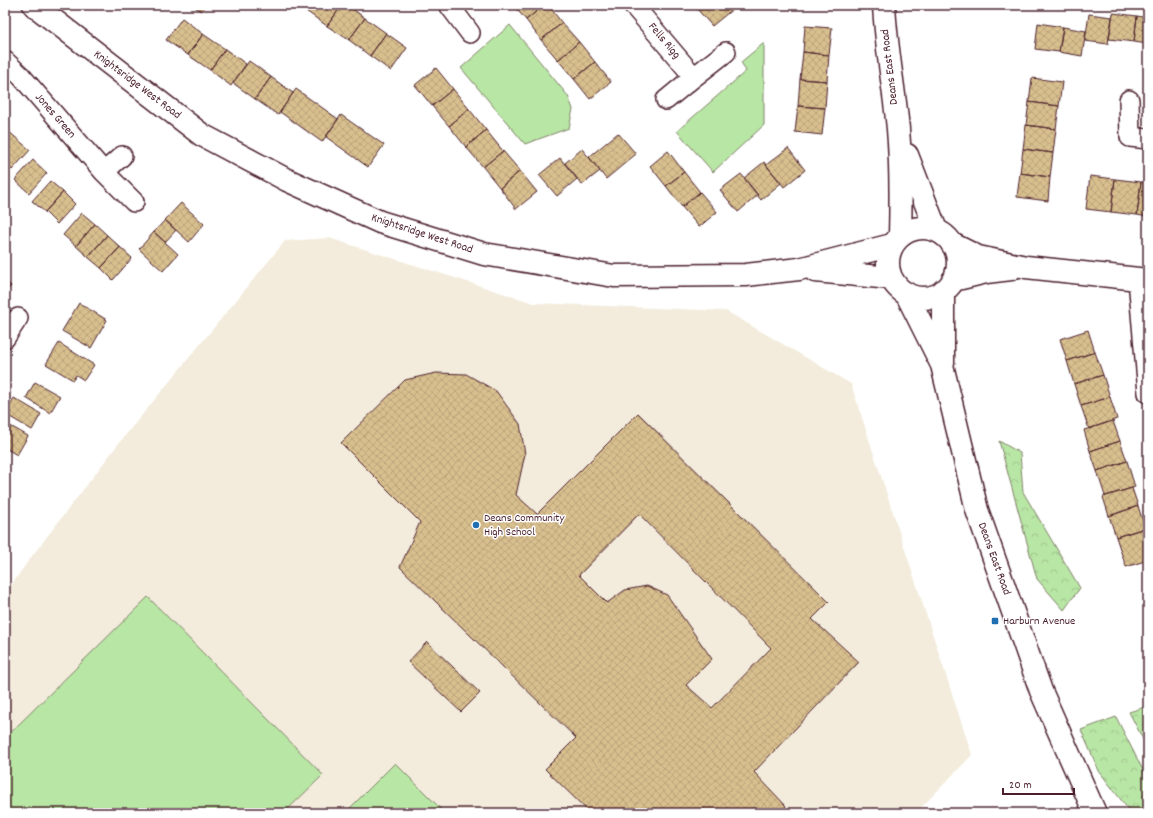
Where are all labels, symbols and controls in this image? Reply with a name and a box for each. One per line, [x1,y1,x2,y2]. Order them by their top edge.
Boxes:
street label: Fells Rigg [644,19,684,63]
street label: Deans East Road [877,28,903,106]
street label: Knightsridge West Road [90,46,184,124]
street label: Jones Green [31,90,80,143]
street label: Knightsridge West Road [369,210,475,258]
place label: Deans Community High School [484,510,566,541]
marker: Deans Community High School [471,520,481,530]
street label: Deans East Road [973,520,1015,598]
place label: Harburn Avenue [1003,613,1075,630]
marker: Harburn Avenue [990,616,1000,626]
scale bar [1003,770,1074,796]
text: 20 m [1009,777,1032,794]

